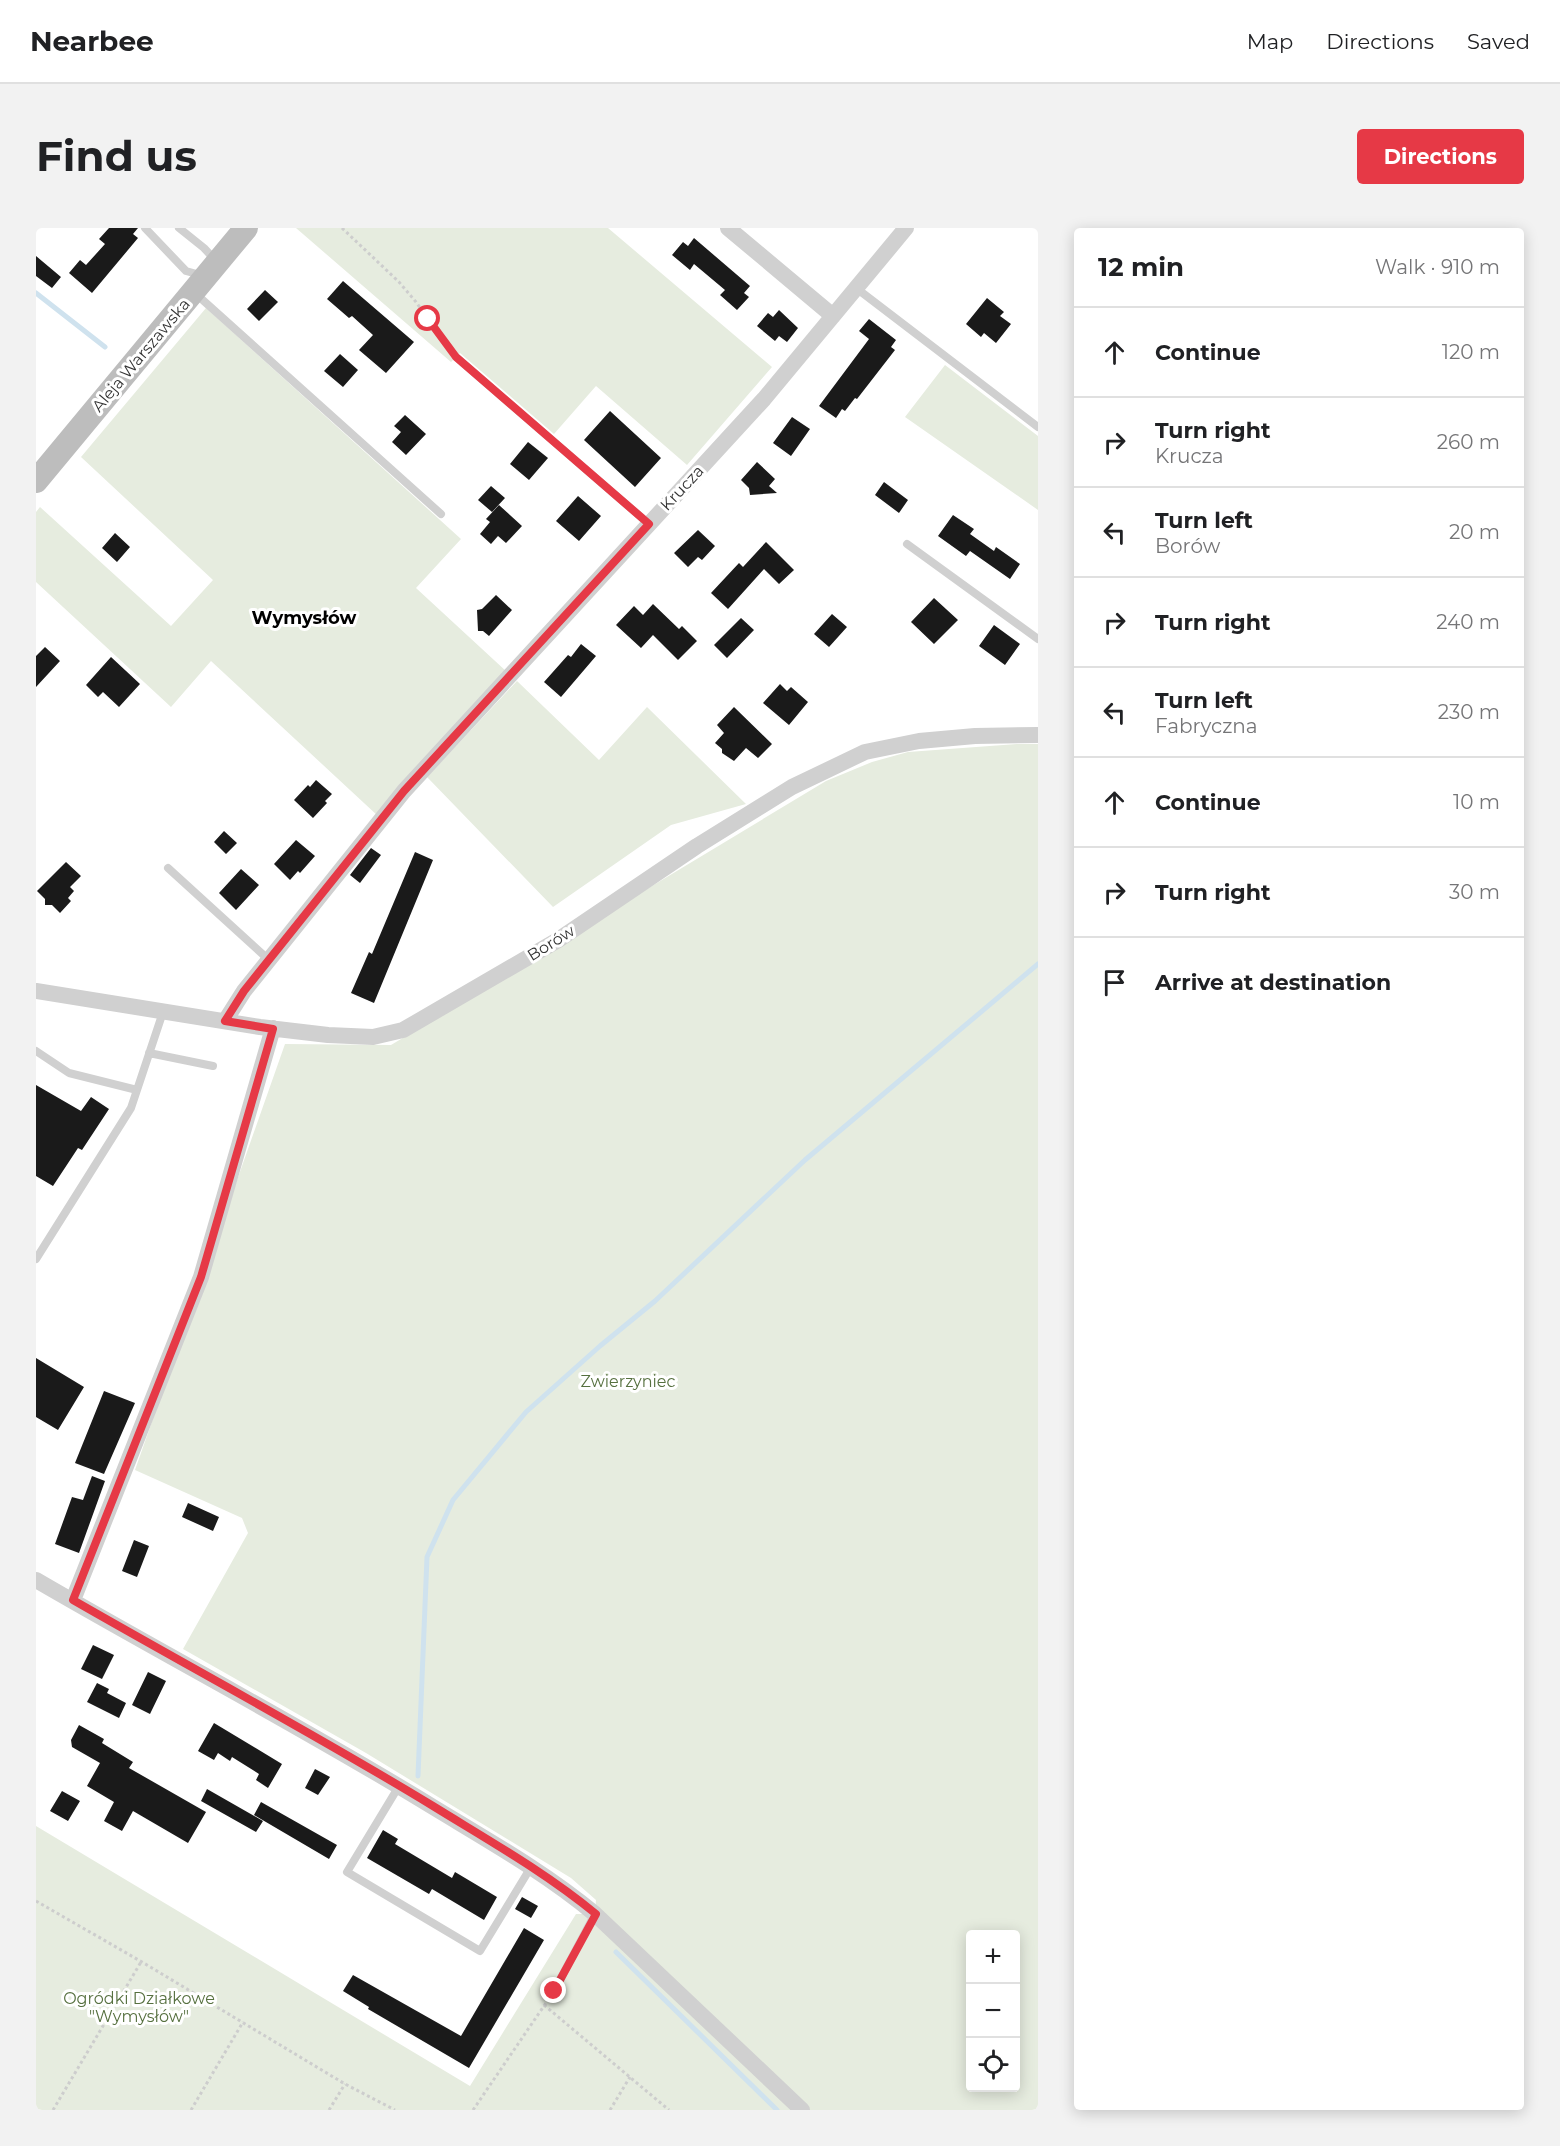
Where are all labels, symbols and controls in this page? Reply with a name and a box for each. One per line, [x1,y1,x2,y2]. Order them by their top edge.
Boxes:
text: Nearbee [30,24,154,58]
text: Map [1247,29,1293,54]
text: Directions [1326,29,1434,54]
text: Saved [1467,29,1530,54]
button: Directions [1357,129,1524,184]
text: Find us [36,130,197,182]
text: 12 min [1098,251,1184,283]
text: Walk · 910 m [1375,255,1500,279]
street label: Aleja Warszawska [88,295,194,415]
route start [414,305,440,331]
icon: ahead [1098,336,1131,369]
text: Continue [1155,339,1261,366]
text: 120 m [1442,340,1500,364]
text: Turn right [1155,417,1270,444]
icon: right [1098,426,1131,459]
text: 260 m [1437,430,1500,454]
text: Krucza [1155,444,1224,468]
street label: Krucza [656,461,708,515]
text: Turn left [1155,507,1253,534]
icon: left [1098,516,1131,549]
text: 20 m [1449,520,1500,544]
text: Borów [1155,534,1220,558]
icon: right [1098,606,1131,639]
district label: Wymysłów [252,607,357,629]
text: Turn right [1155,609,1270,636]
text: 240 m [1436,610,1500,634]
text: Turn left [1155,687,1253,714]
icon: left [1098,696,1131,729]
text: 230 m [1438,700,1500,724]
text: Fabryczna [1155,714,1258,738]
icon: ahead [1098,786,1131,819]
text: Continue [1155,789,1261,816]
text: 10 m [1453,790,1500,814]
icon: right [1098,876,1131,909]
text: Turn right [1155,879,1270,906]
text: 30 m [1449,880,1500,904]
street label: Borów [524,921,578,965]
icon: arrive [1098,966,1131,999]
text: Arrive at destination [1155,969,1391,996]
park label: Zwierzyniec [581,1372,676,1391]
map controls [966,1930,1020,2092]
button: + [966,1930,1020,1984]
route end [540,1977,566,2003]
button: − [966,1984,1020,2038]
park label: Ogródki Działkowe "Wymysłów" [63,1989,215,2026]
button: locate [966,2038,1020,2092]

